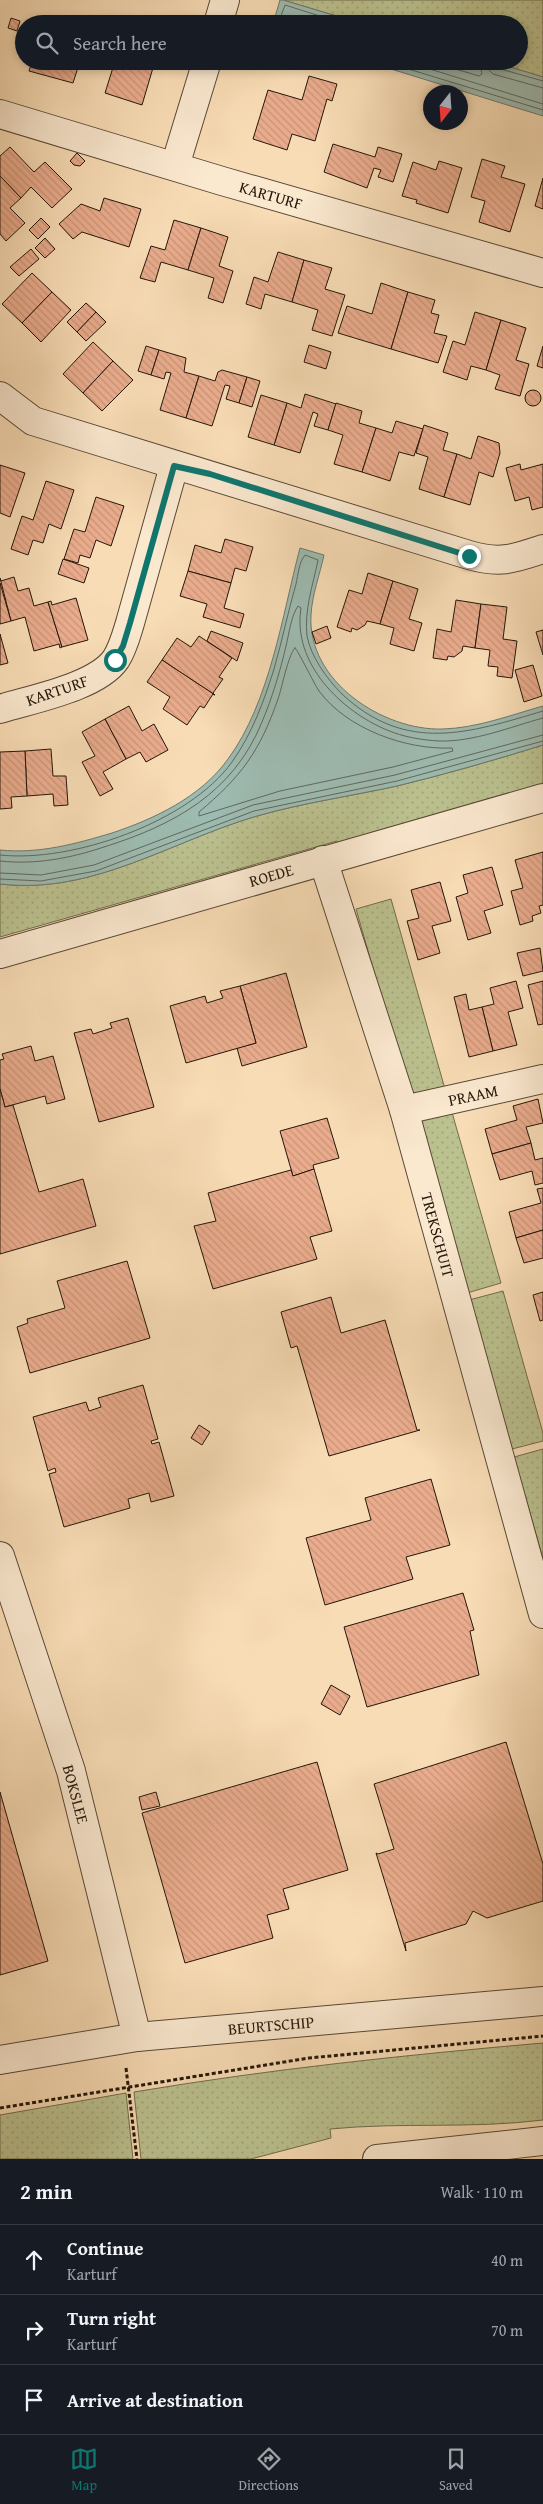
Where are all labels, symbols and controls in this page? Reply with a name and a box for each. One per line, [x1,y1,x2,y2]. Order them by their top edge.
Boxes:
search box [15,15,528,70]
icon: search [33,29,61,57]
text: Search here [73,29,167,57]
north arrow [423,85,468,130]
street label: KARTURF [237,175,306,215]
route end [458,545,481,568]
route start [104,649,127,672]
street label: KARTURF [23,668,92,712]
street label: ROEDE [246,857,296,893]
street label: PRAAM [446,1078,500,1112]
street label: TREKSCHUIT [415,1190,461,1280]
street label: BOKSLEE [57,1762,95,1826]
street label: BEURTSCHIP [227,2009,315,2041]
text: 2 min [20,2176,72,2207]
text: Walk · 110 m [440,2180,523,2204]
text: Continue [67,2234,144,2262]
icon: ahead [20,2246,48,2274]
text: 40 m [491,2248,523,2272]
text: Karturf [67,2262,117,2286]
text: Turn right [67,2304,156,2332]
icon: right [20,2316,48,2344]
text: 70 m [491,2318,523,2342]
text: Karturf [67,2332,117,2356]
icon: arrive [20,2386,48,2414]
text: Arrive at destination [67,2386,243,2414]
tab: Map [70,2445,98,2495]
tab: Directions [238,2445,299,2495]
tab: Saved [439,2445,473,2495]

